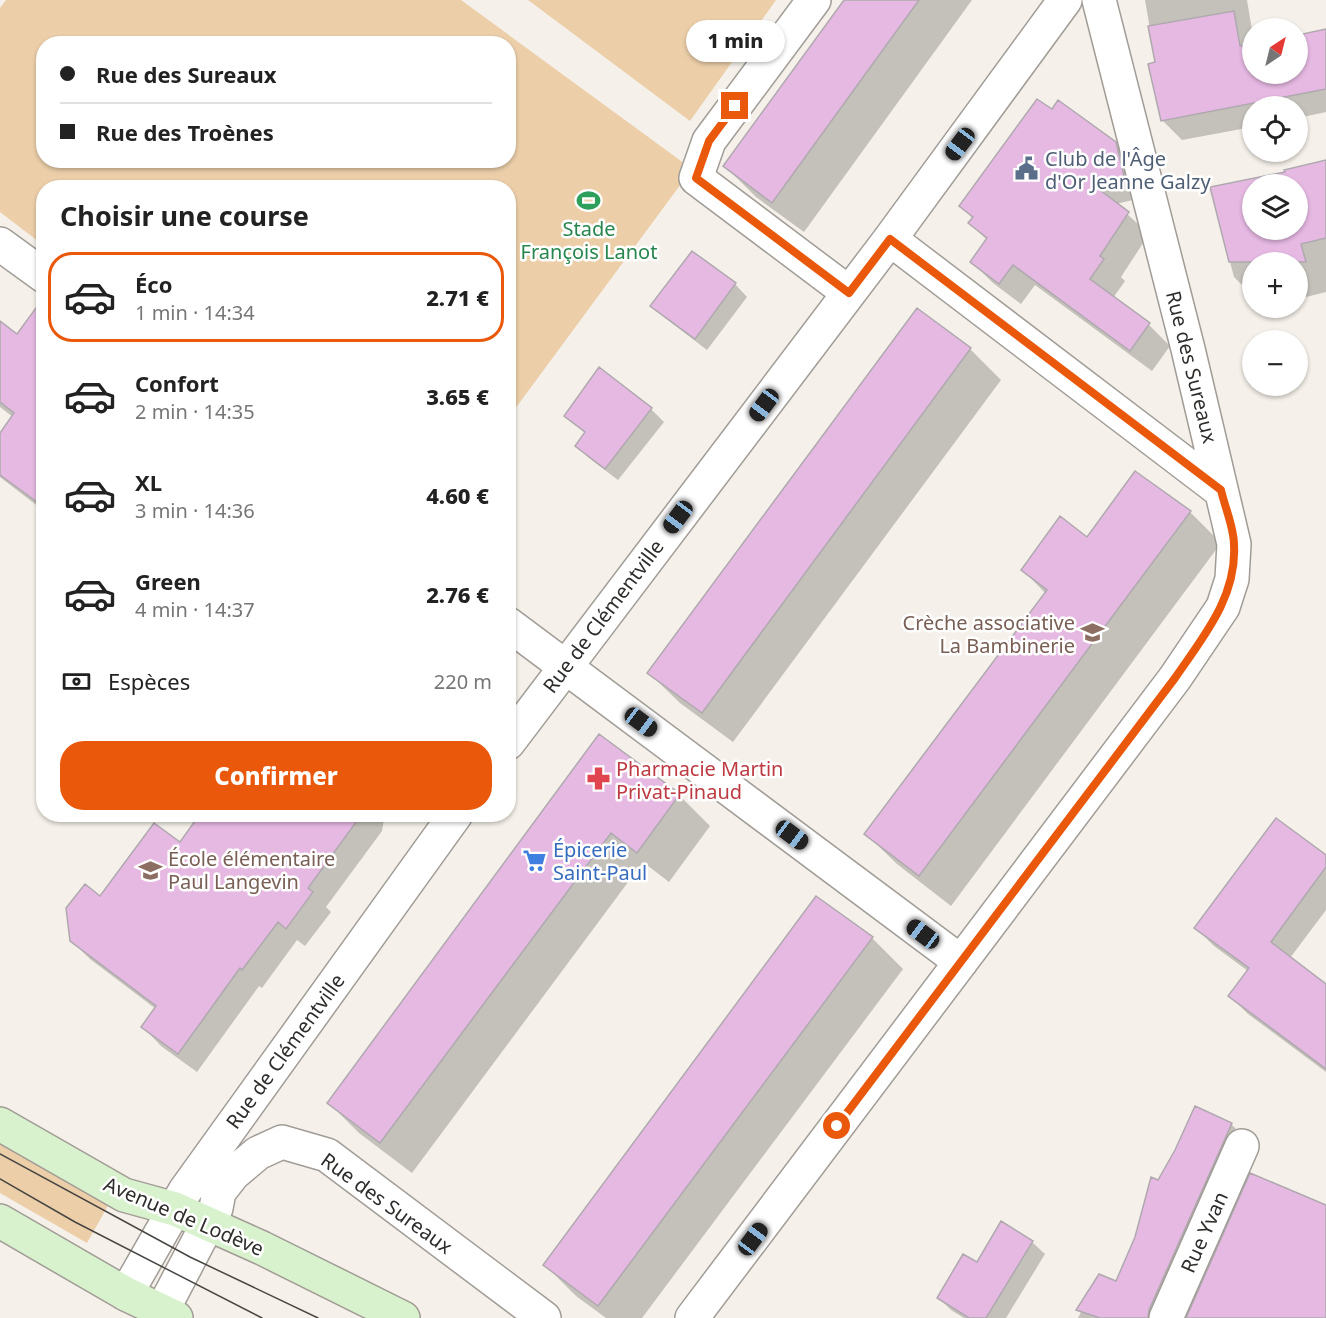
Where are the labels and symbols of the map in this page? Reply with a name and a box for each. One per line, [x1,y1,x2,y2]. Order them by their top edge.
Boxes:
north arrow [1242,18,1308,84]
callout: 1 min [686,19,784,61]
route end [721,92,748,119]
car [942,124,978,164]
place label: Club de l'Âge d'Or Jeanne Galzy [1045,145,1211,195]
public building icon: Club de l'Âge d'Or Jeanne Galzy [1014,156,1040,182]
sports icon: Stade François Lanot [576,187,602,213]
place label: Stade François Lanot [521,215,657,265]
street label: Rue des Sureaux [1160,288,1224,446]
car [746,385,782,425]
car [660,497,696,537]
street label: Rue de Clémentville [536,534,670,698]
place label: Crèche associative La Bambinerie [903,609,1075,659]
school or university icon: Crèche associative La Bambinerie [1080,620,1106,646]
car [621,704,661,740]
place label: Pharmacie Martin Privat-Pinaud [616,755,783,805]
pharmacy icon: Pharmacie Martin Privat-Pinaud [585,766,611,792]
car [772,817,812,853]
place label: Épicerie Saint-Paul [553,836,647,886]
place label: École élémentaire Paul Langevin [168,845,335,895]
supermarket icon: Épicerie Saint-Paul [522,847,548,873]
school or university icon: École élémentaire Paul Langevin [137,857,163,883]
car [903,916,943,952]
street label: Rue de Clémentville [220,968,350,1134]
route start [823,1112,850,1139]
street label: Rue des Sureaux [316,1146,458,1260]
street label: Avenue de Lodève [100,1170,268,1262]
street label: Rue Yvan [1174,1187,1234,1277]
car [735,1219,771,1259]

